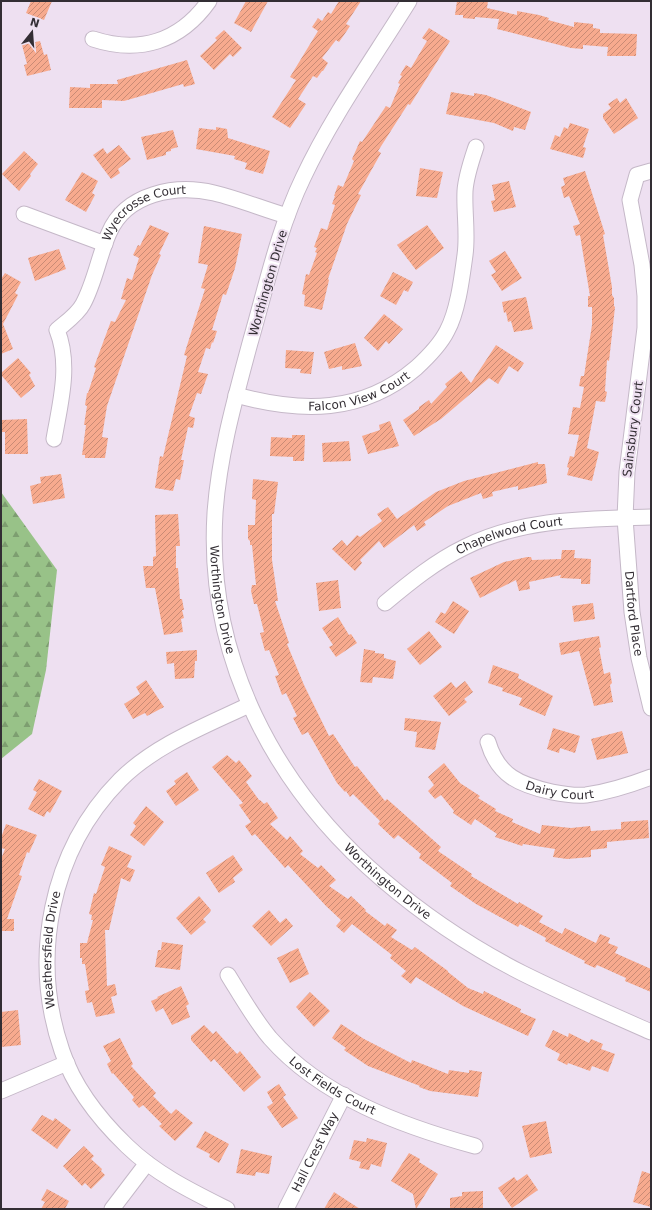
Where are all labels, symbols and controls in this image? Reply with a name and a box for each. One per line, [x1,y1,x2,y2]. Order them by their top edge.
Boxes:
north arrow [12,12,52,52]
text: N [28,15,41,30]
street label: Wyecrosse Court [99,183,186,243]
street label: Worthington Drive [246,228,290,338]
street label: Falcon View Court [308,368,413,414]
street label: Sainsbury Court [620,380,646,478]
street label: Chapelwood Court [454,514,564,557]
street label: Worthington Drive [207,545,238,655]
street label: Dartford Place [622,570,646,657]
street label: Dairy Court [524,778,595,802]
street label: Worthington Drive [341,841,434,922]
street label: Weathersfield Drive [40,889,63,1010]
street label: Lost Fields Court [286,1054,378,1118]
street label: Hall Crest Way [289,1110,341,1194]

